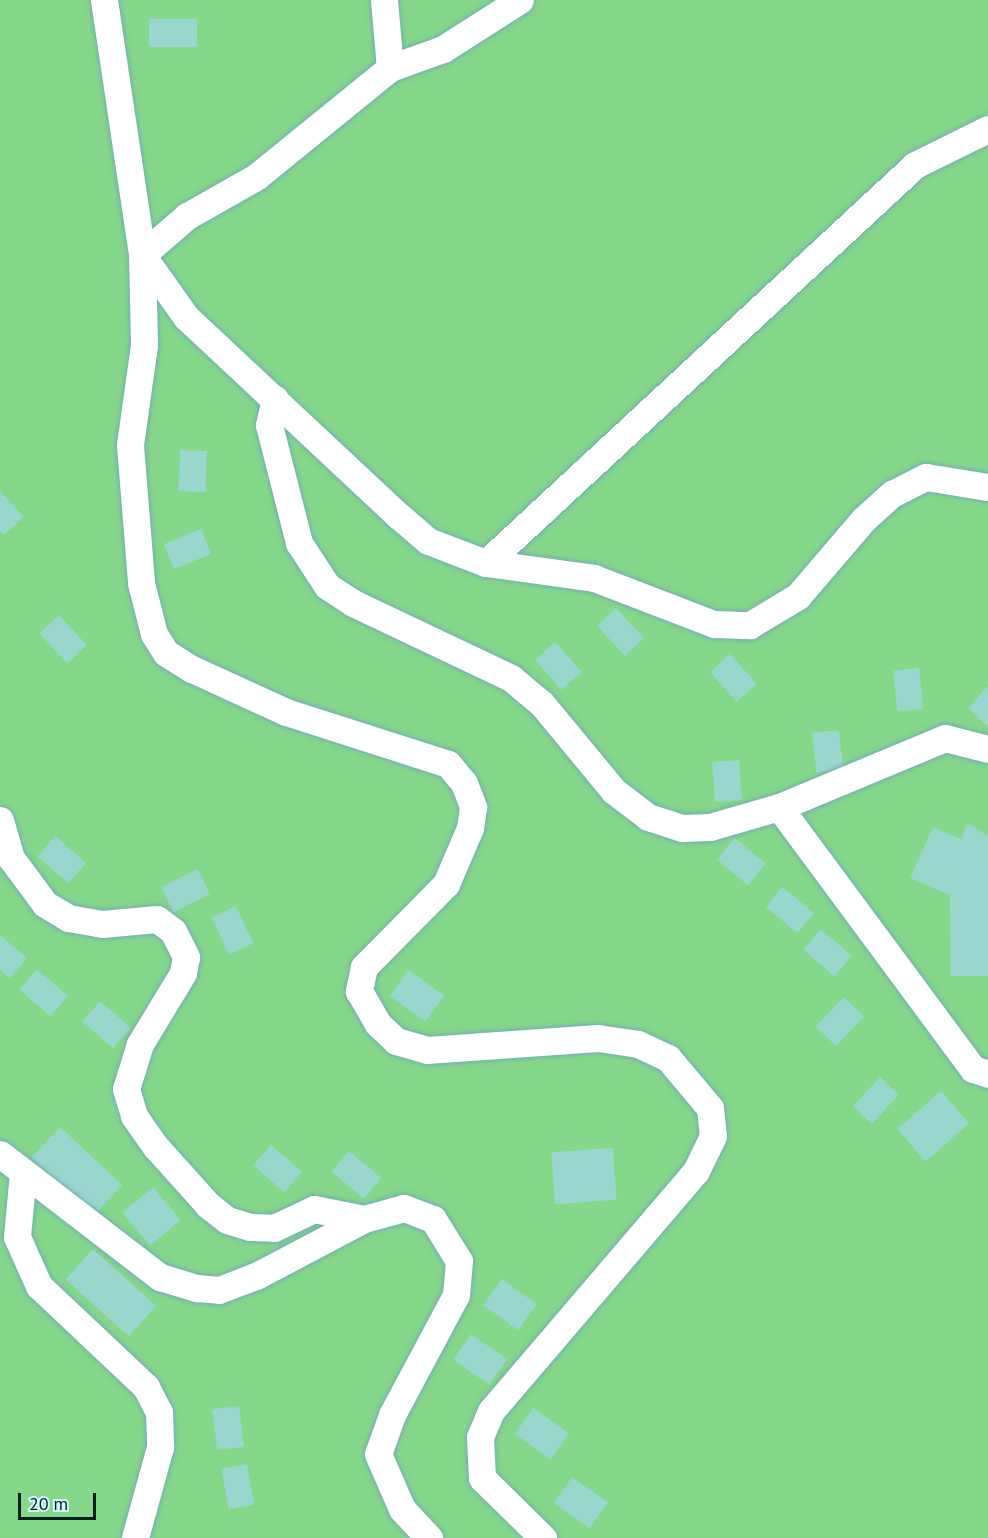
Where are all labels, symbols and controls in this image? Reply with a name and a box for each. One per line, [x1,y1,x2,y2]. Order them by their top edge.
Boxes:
scale bar [21,1481,99,1519]
text: 20 m [29,1492,68,1515]

